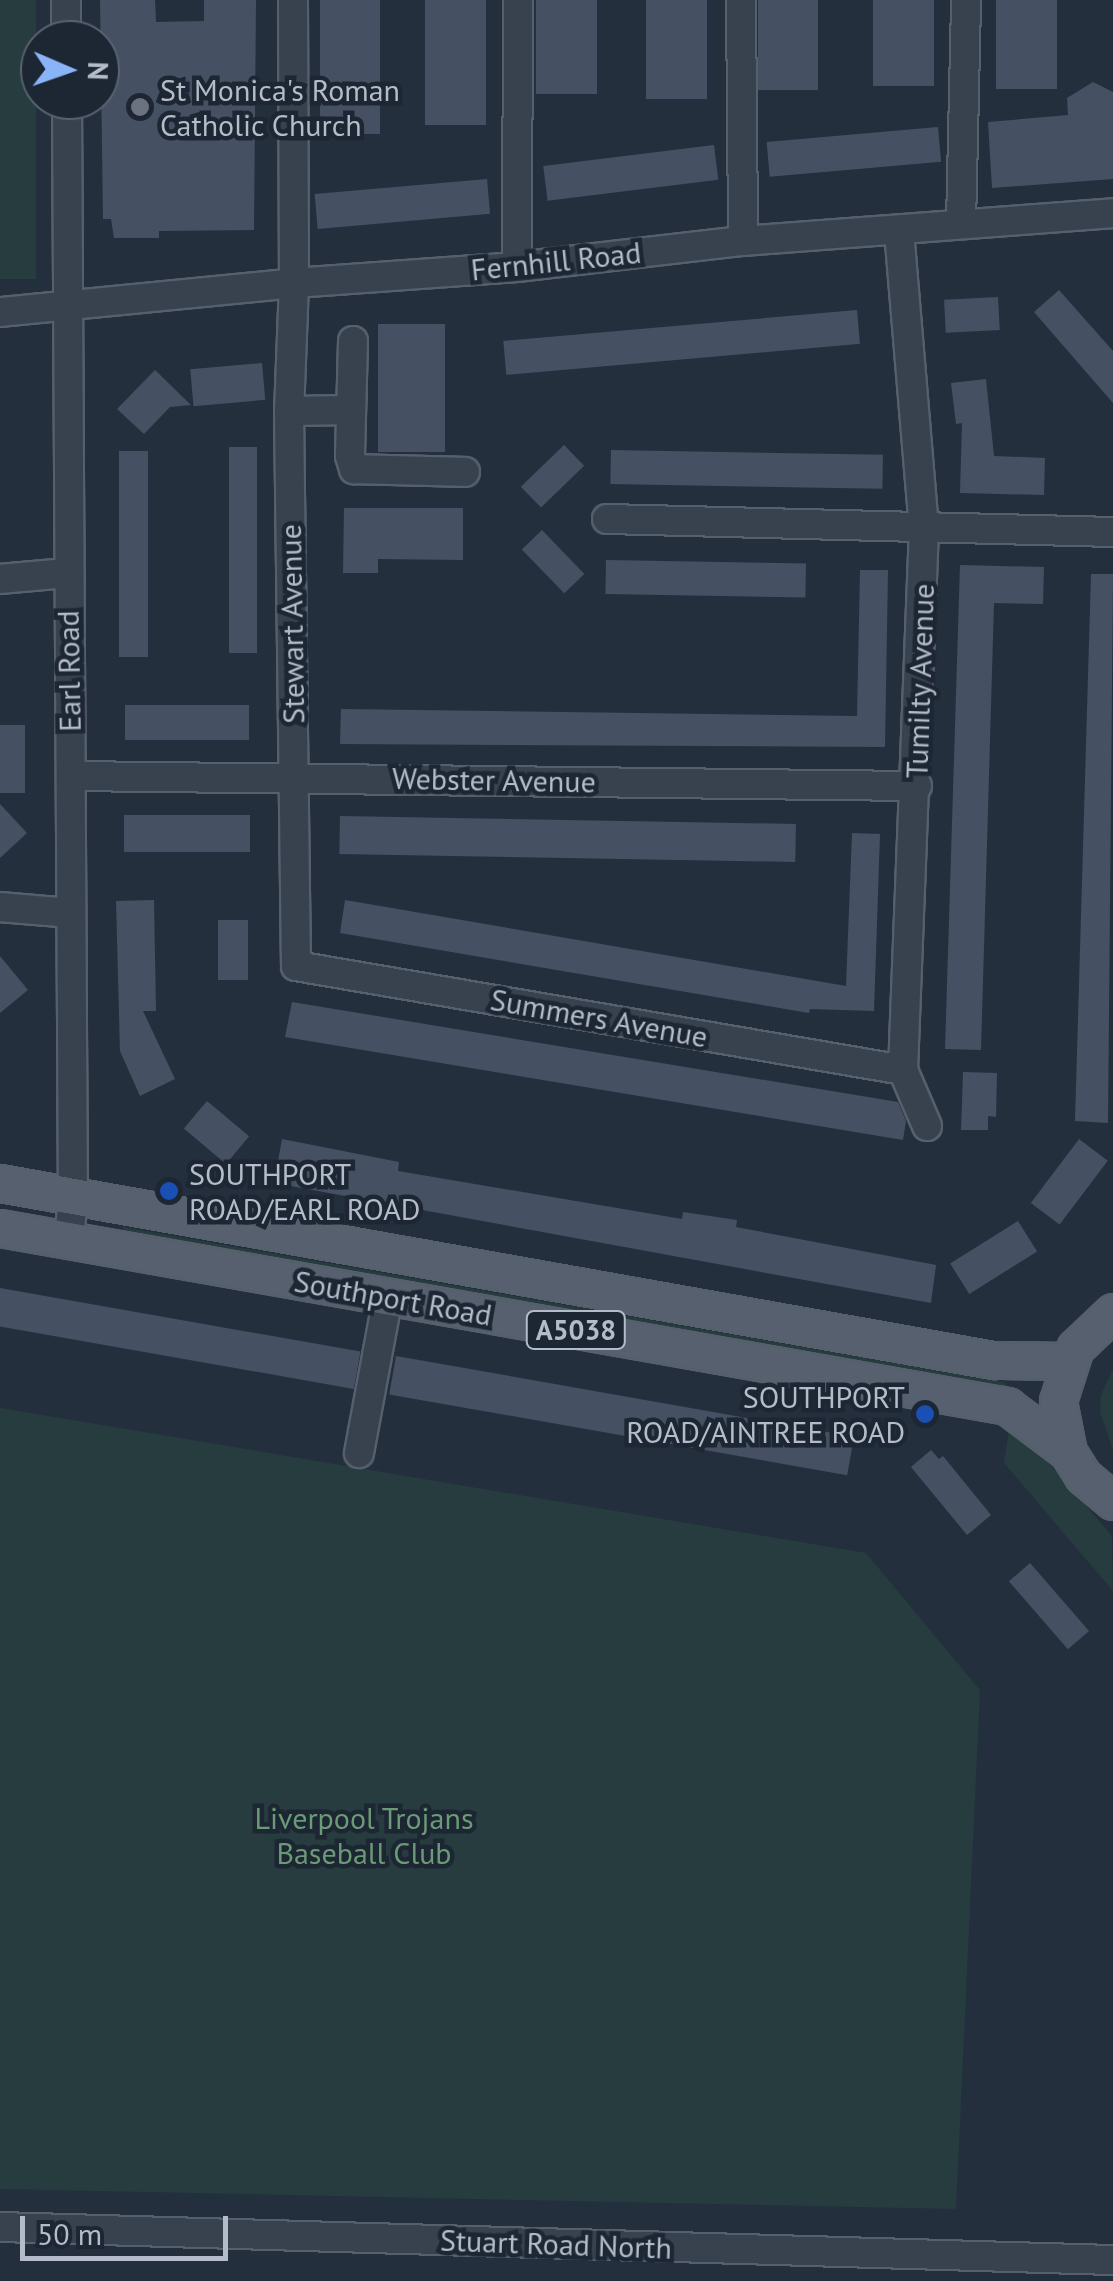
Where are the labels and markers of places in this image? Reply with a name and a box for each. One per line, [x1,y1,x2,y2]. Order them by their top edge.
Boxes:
place label: St Monica's Roman Catholic Church [160,72,400,142]
marker: St Monica's Roman Catholic Church [129,96,151,118]
place label: SOUTHPORT ROAD/EARL ROAD [189,1156,422,1226]
marker: SOUTHPORT ROAD/EARL ROAD [158,1180,180,1202]
place label: SOUTHPORT ROAD/AINTREE ROAD [626,1379,905,1450]
marker: SOUTHPORT ROAD/AINTREE ROAD [914,1403,936,1425]

